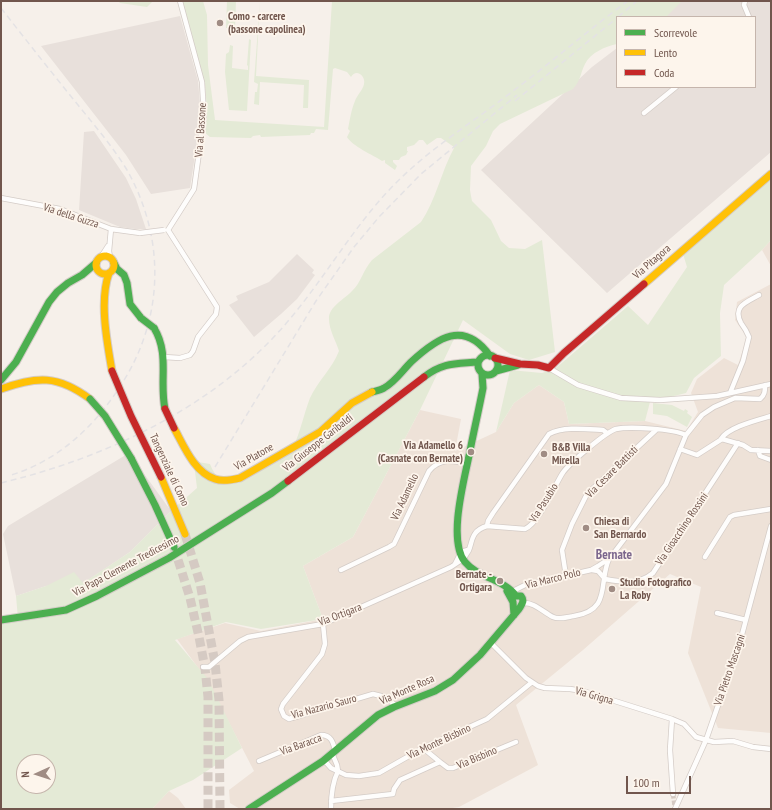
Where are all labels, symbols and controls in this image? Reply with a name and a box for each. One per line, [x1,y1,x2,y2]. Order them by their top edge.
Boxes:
place label: Como - carcere (bassone capolinea) [228,10,306,36]
legend [616,16,756,88]
marker: Como - carcere (bassone capolinea) [215,18,225,28]
text: Scorrevole [654,25,697,40]
text: Lento [654,45,677,60]
text: Coda [654,65,674,80]
street label: Via al Bassone [193,102,209,158]
street label: Via della Guzza [41,201,101,231]
street label: Via Pitagora [630,242,674,282]
street label: Via Giuseppe Garibaldi [280,411,356,475]
street label: Tangenziale di Como [146,432,192,508]
place label: Via Adamello 6 (Casnate con Bernate) [378,439,463,465]
street label: Via Platone [232,440,276,474]
place label: B&B Villa Mirella [552,441,590,467]
street label: Via Cesare Battisti [583,443,641,501]
marker: Via Adamello 6 (Casnate con Bernate) [466,447,476,457]
marker: B&B Villa Mirella [539,449,549,459]
street label: Via Adamello [388,471,422,523]
street label: Via Pasubio [527,481,561,525]
street label: Via Gioacchino Rossini [653,490,711,568]
place label: Chiesa di San Bernardo [594,515,646,541]
marker: Chiesa di San Bernardo [581,523,591,533]
street label: Via Papa Clemente Tredicesimo [71,532,181,600]
district label: Bernate [596,547,632,563]
street label: Via Marco Polo [524,566,582,592]
place label: Bernate - Ortigara [456,568,492,594]
marker: Bernate - Ortigara [495,576,505,586]
place label: Studio Fotografico La Roby [620,576,691,602]
marker: Studio Fotografico La Roby [607,584,617,594]
street label: Via Ortigara [316,601,364,629]
street label: Via Pietro Mascagni [712,633,748,707]
street label: Via Monte Rosa [378,672,436,708]
street label: Via Grigna [573,684,615,708]
street label: Via Nazario Sauro [290,692,358,722]
street label: Via Monte Bisbino [405,722,473,762]
street label: Via Baracca [278,731,324,759]
street label: Via Bisbino [455,744,499,772]
north arrow [16,754,56,794]
scale bar [628,768,693,794]
text: N [18,771,32,778]
text: 100 m [633,775,660,790]

